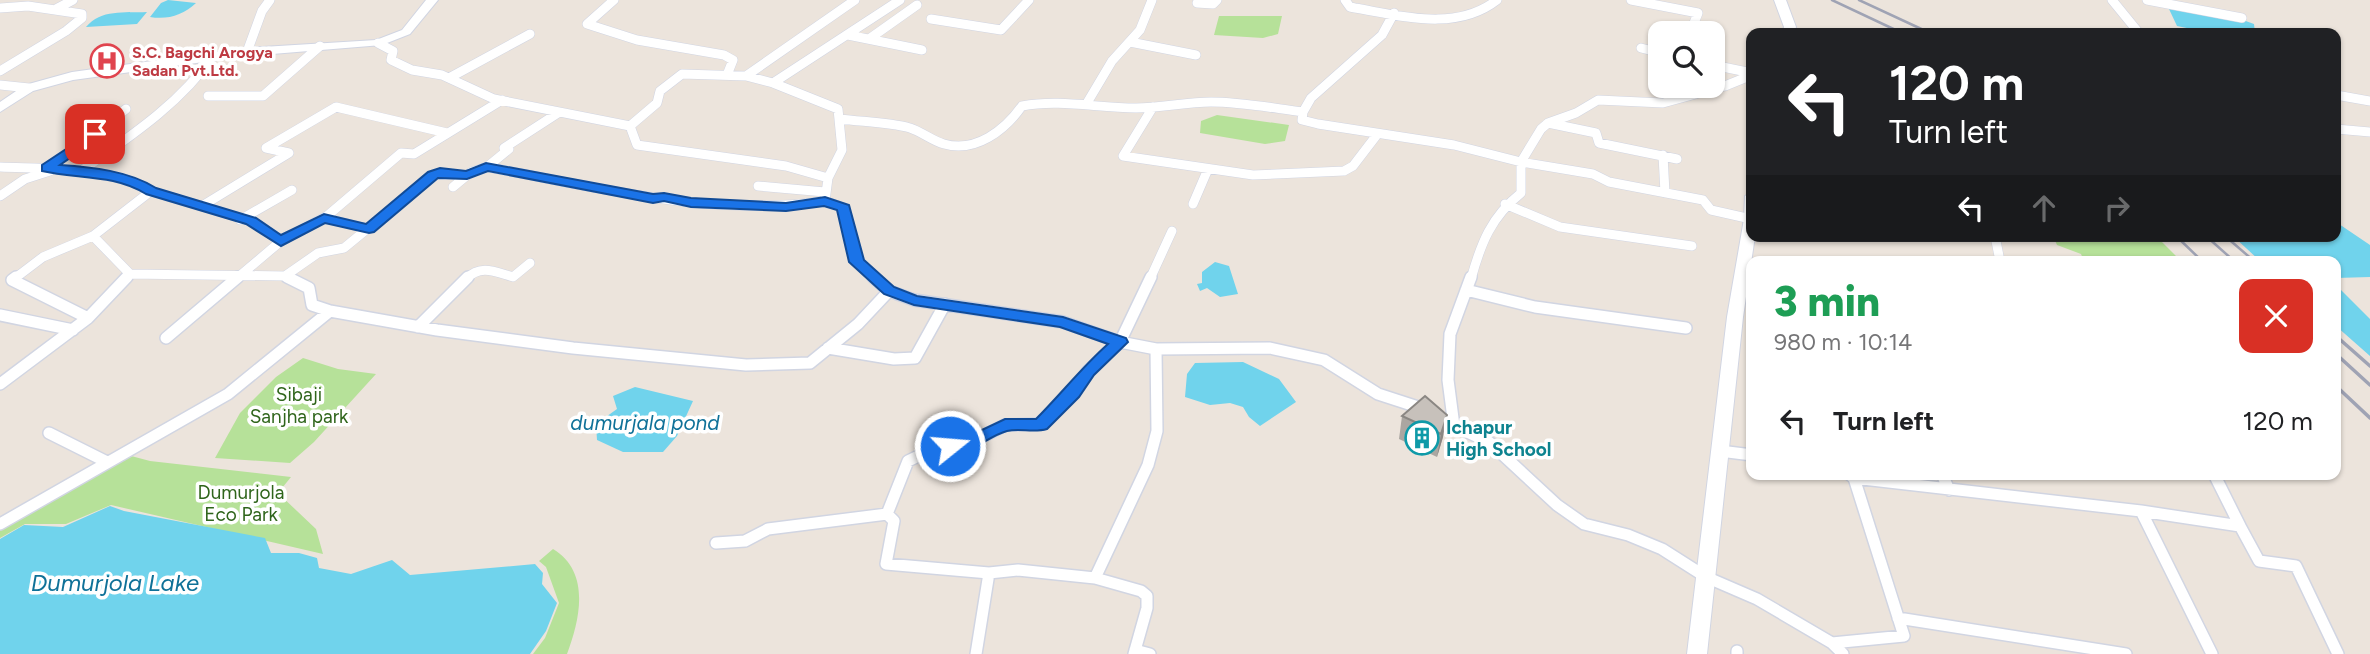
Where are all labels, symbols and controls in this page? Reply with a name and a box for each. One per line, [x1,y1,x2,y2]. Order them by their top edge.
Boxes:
map controls [1648,21,1725,98]
button: search [1648,21,1725,98]
hospital icon: S.C. Bagchi Arogya Sadan Pvt.Ltd. [88,42,126,80]
place label: S.C. Bagchi Arogya Sadan Pvt.Ltd. [132,43,273,80]
text: 120 m [1889,53,2024,112]
icon: left [1774,56,1865,147]
pin [65,104,125,164]
text: Turn left [1889,113,2008,151]
icon: arrive [76,115,114,153]
icon: left [1952,189,1990,227]
icon: ahead [2025,189,2063,227]
icon: right [2098,189,2136,227]
text: 3 min [1774,276,1880,327]
button: close [2239,279,2313,353]
text: 980 m · 10:14 [1774,328,1912,356]
park label: Sibaji Sanjha park [250,383,349,428]
icon: left [1774,402,1812,440]
text: Turn left [1833,405,1934,437]
text: 120 m [2243,405,2313,437]
position arrow [913,409,987,483]
water label: dumurjala pond [570,410,720,435]
place label: Ichapur High School [1446,416,1552,461]
building icon: Ichapur High School [1403,419,1441,457]
park label: Dumurjola Eco Park [198,481,284,526]
water label: Dumurjola Lake [31,568,199,597]

